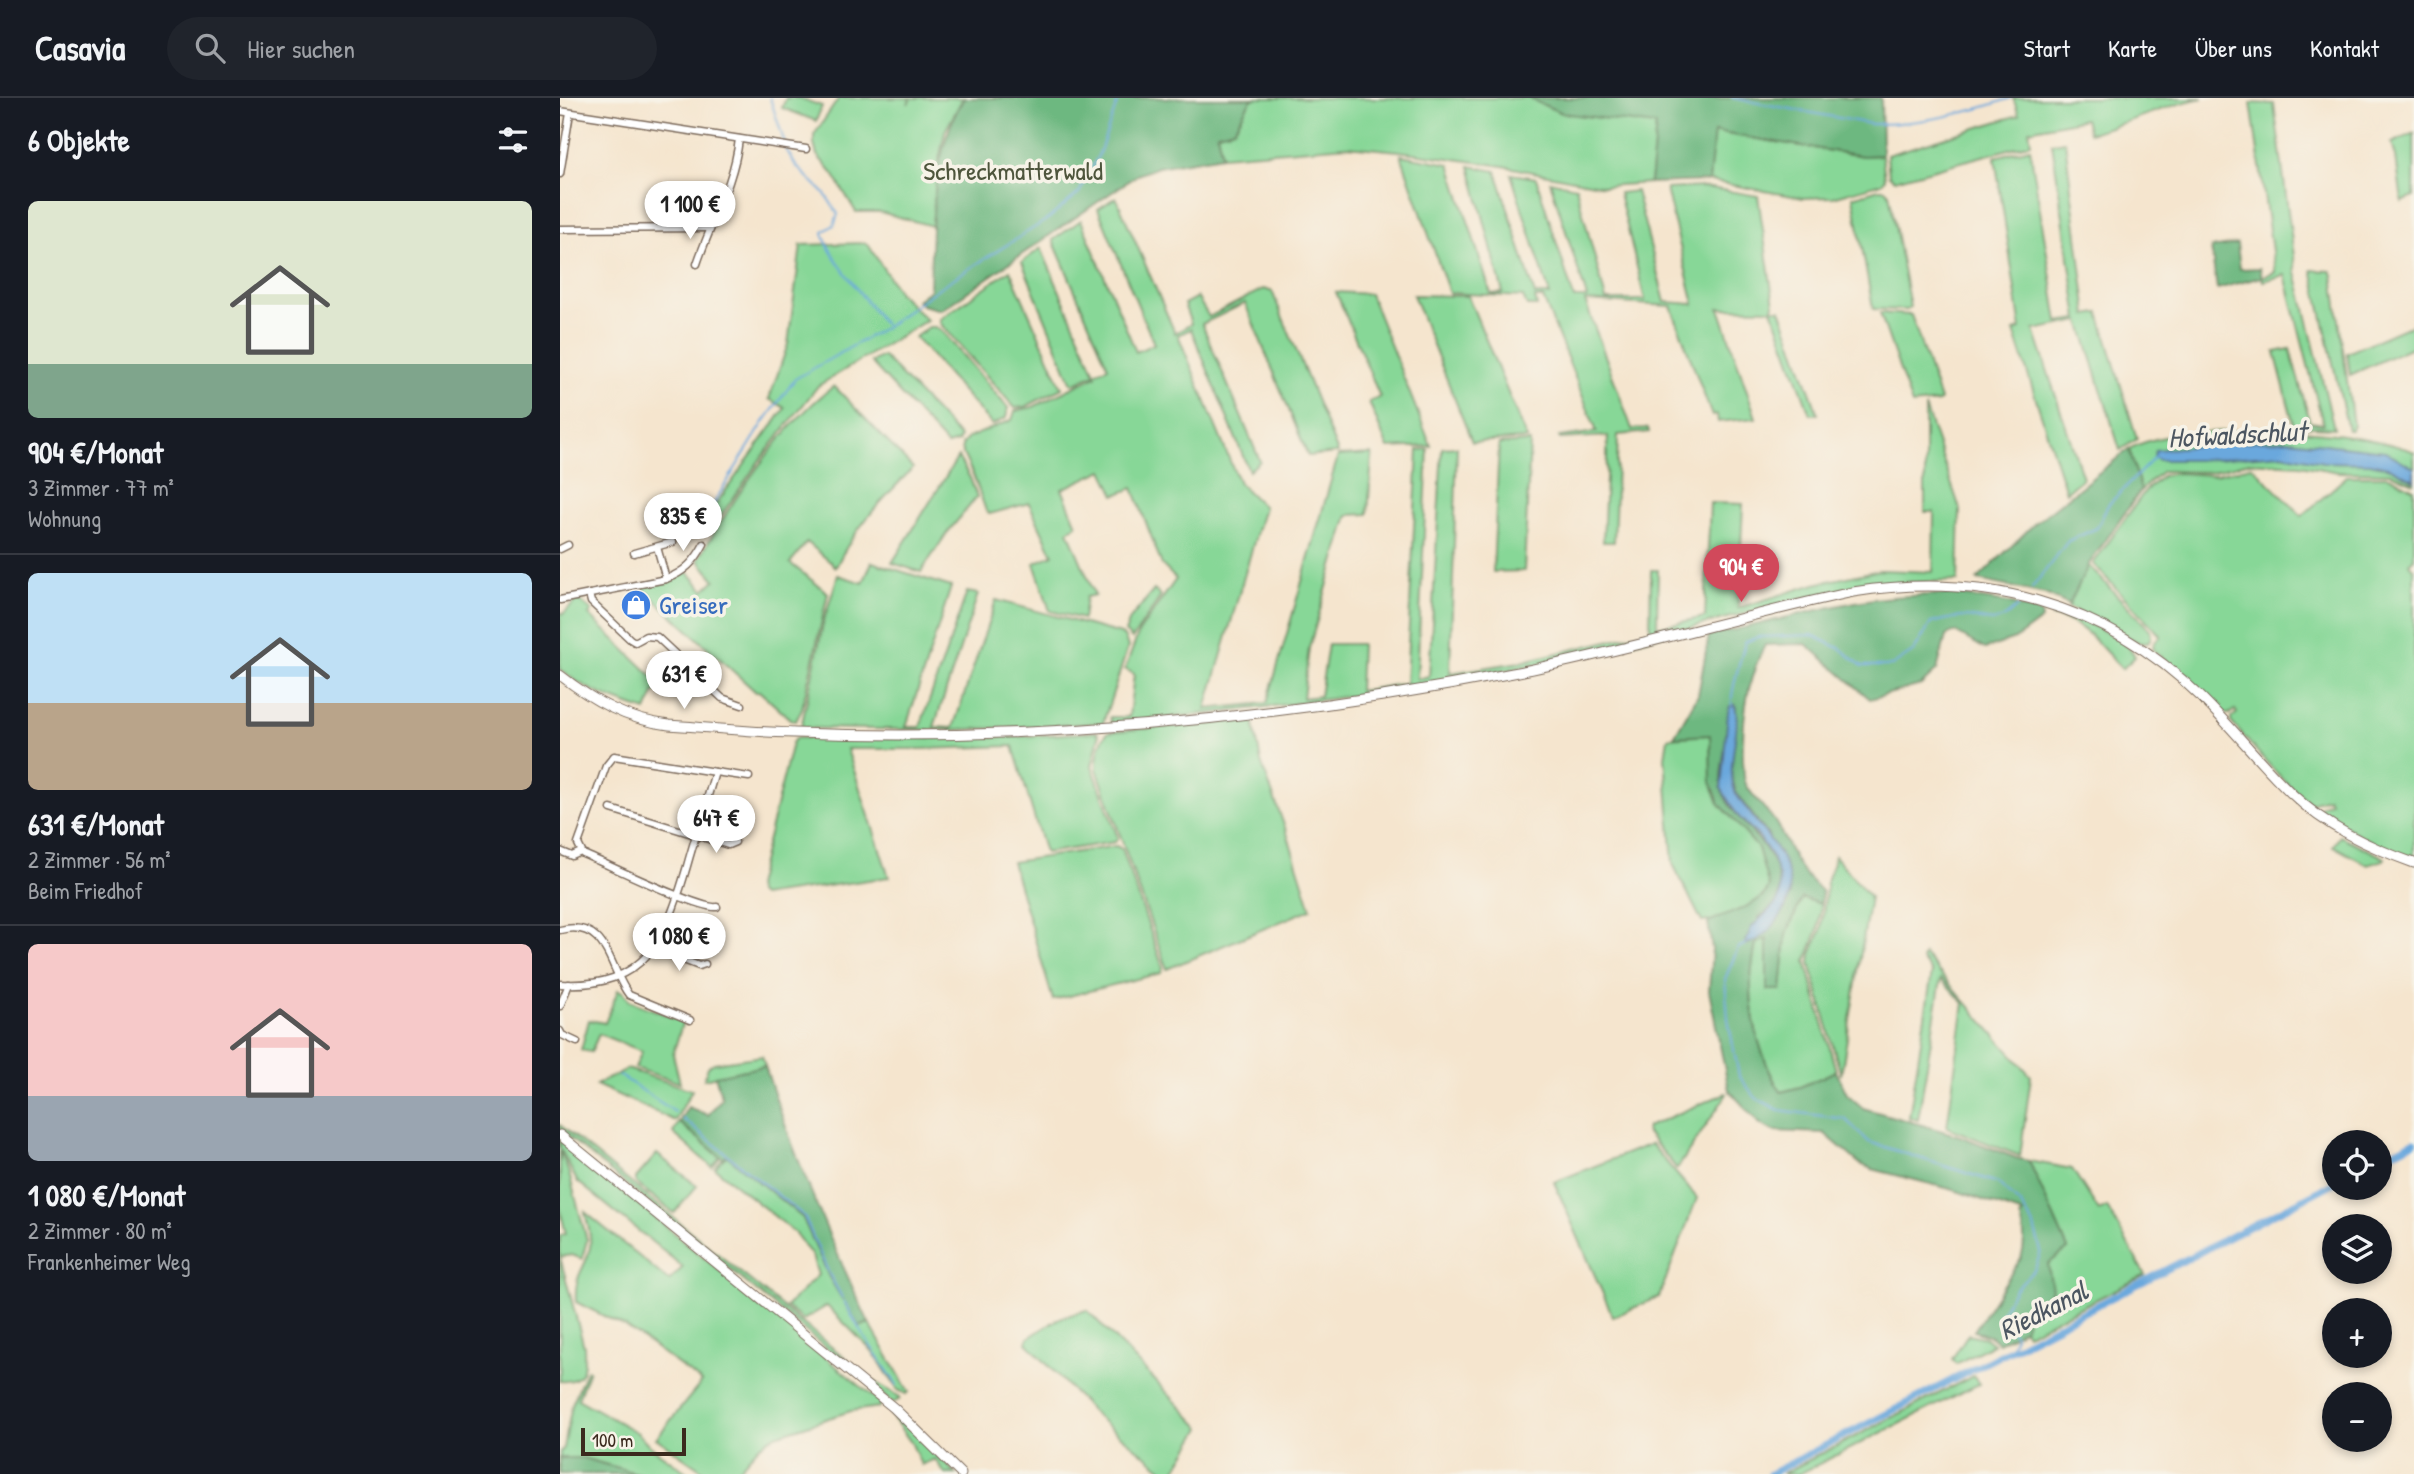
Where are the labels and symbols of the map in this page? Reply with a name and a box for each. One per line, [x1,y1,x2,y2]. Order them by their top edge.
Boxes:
park label: Schreckmatterwald [923,153,1103,188]
pin: 1 100 € [625,181,755,241]
water label: Hofwaldschlut [2167,411,2311,457]
pin: 835 € [634,494,732,553]
pin: 904 € [1692,545,1790,604]
place label: Greiser [659,587,728,622]
shop icon: Greiser [619,588,653,622]
pin: 631 € [635,652,733,711]
pin: 647 € [667,796,765,855]
pin: 1 080 € [614,914,744,973]
water label: Riedkanal [1992,1271,2095,1348]
scale bar [581,1425,686,1457]

